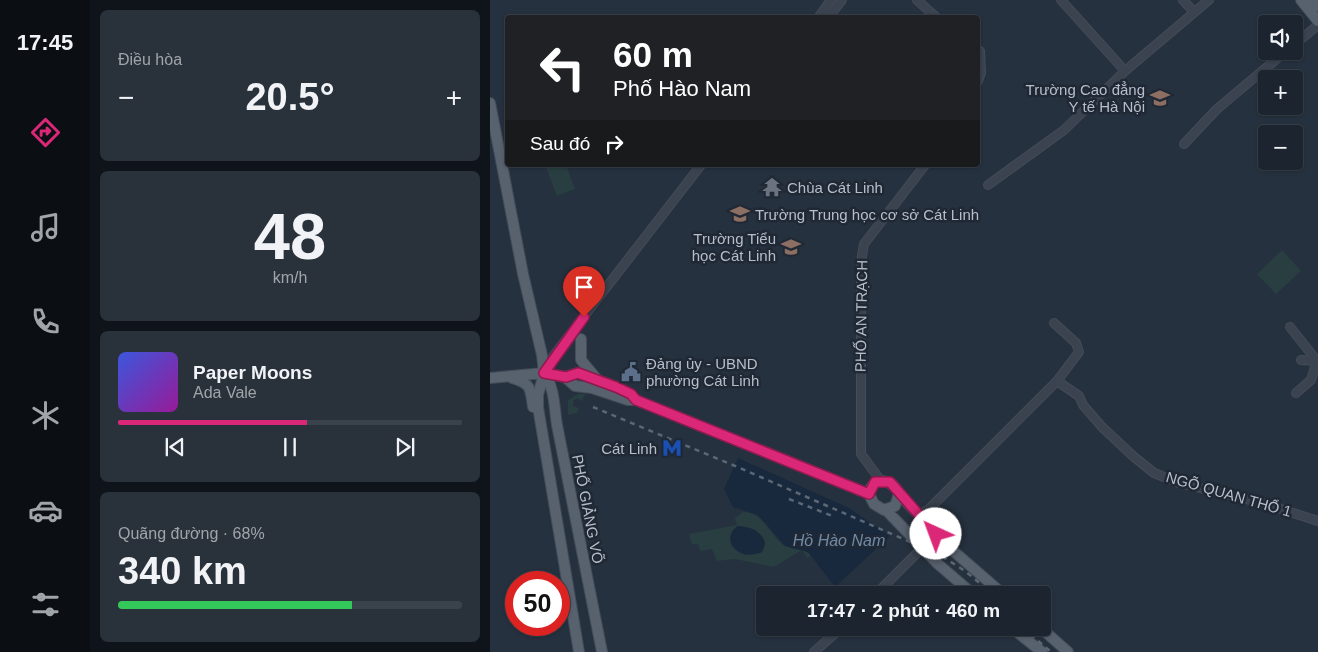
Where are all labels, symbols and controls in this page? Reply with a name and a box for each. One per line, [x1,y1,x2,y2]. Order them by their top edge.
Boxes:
map controls [1258,15,1303,170]
button: sound [1258,15,1303,60]
text: 17:45 [17,30,73,55]
icon: left [530,35,595,100]
text: 60 m [613,35,693,74]
text: Điều hòa [118,51,182,68]
button: + [1258,70,1303,115]
text: 20.5° [245,76,335,118]
text: Phố Hào Nam [613,76,751,101]
place label: Trường Cao đẳng Y tế Hà Nội [1026,81,1145,115]
text: − [118,82,134,113]
text: + [446,82,462,113]
school or university icon: Trường Cao đẳng Y tế Hà Nội [1149,87,1171,109]
icon: directions [28,115,63,150]
button: − [1258,125,1303,170]
icon: right [600,130,628,158]
text: Sau đó [530,133,590,154]
temple icon: Chùa Cát Linh [761,176,783,198]
place label: Chùa Cát Linh [787,179,883,196]
text: 48 [254,200,326,273]
school or university icon: Trường Trung học cơ sở Cát Linh [729,203,751,225]
place label: Trường Trung học cơ sở Cát Linh [755,206,979,223]
icon: music [28,210,63,245]
place label: Trường Tiểu học Cát Linh [692,230,776,264]
school or university icon: Trường Tiểu học Cát Linh [780,236,802,258]
street label: PHỐ AN TRẠCH [852,260,870,372]
pin [563,266,605,317]
text: km/h [273,269,307,286]
icon: arrive [570,273,598,301]
icon: phone [28,304,63,339]
place label: Đảng ủy - UBND phường Cát Linh [646,355,759,389]
public building icon: Đảng ủy - UBND phường Cát Linh [620,361,642,383]
text: Paper Moons [193,362,312,383]
text: Ada Vale [193,384,257,401]
icon: climate [28,398,63,433]
icon: previous [161,433,189,461]
icon: pause [276,433,304,461]
icon: next [391,433,419,461]
metro station icon: Cát Linh [661,437,683,459]
place label: Cát Linh [601,440,657,457]
street label: PHỐ GIẢNG VÕ [569,453,607,565]
street label: NGÕ QUAN THỔ 1 [1164,468,1294,520]
icon: car [28,493,63,528]
position arrow [909,507,961,559]
text: Quãng đường · 68% [118,525,265,542]
water label: Hồ Hào Nam [793,532,885,549]
text: 340 km [118,550,247,592]
speed limit sign: 50 [505,571,570,636]
icon: filters [28,587,63,622]
text: 17:47 · 2 phút · 460 m [807,600,1000,621]

